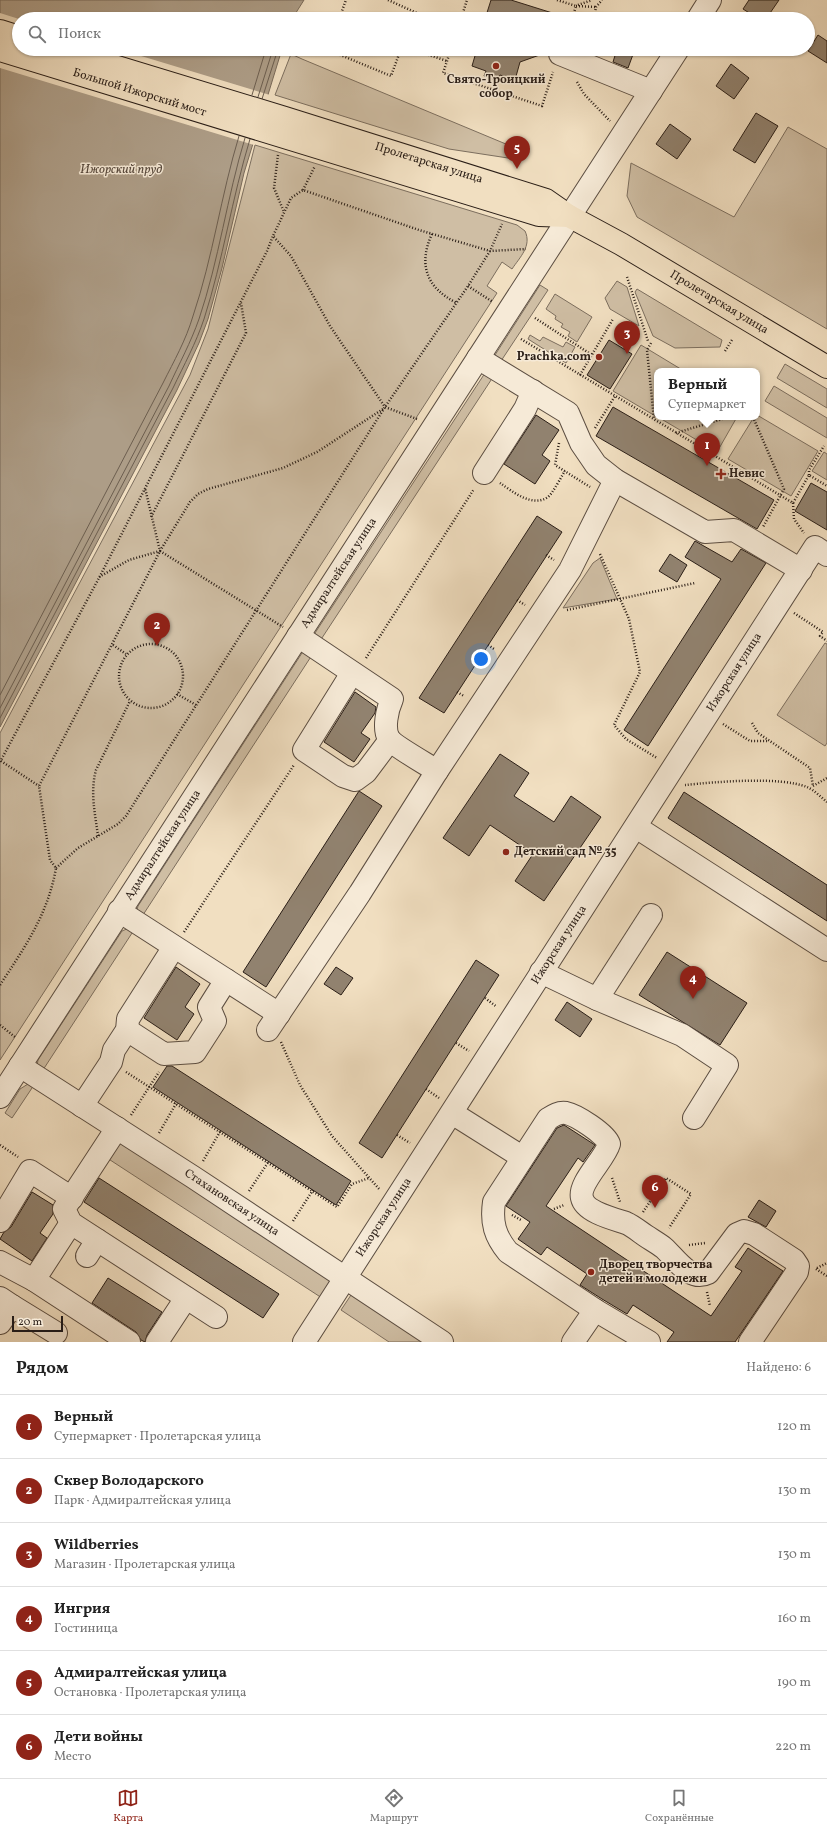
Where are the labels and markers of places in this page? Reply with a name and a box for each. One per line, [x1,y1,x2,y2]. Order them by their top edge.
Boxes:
marker: Свято-Троицкий собор [491,61,501,71]
place label: Свято-Троицкий собор [447,72,546,102]
pin: 5 [504,136,530,169]
pin: 3 [614,321,640,354]
place label: Prachka.com [517,349,591,365]
marker: Prachka.com [594,352,604,362]
pin: 1 [694,433,720,466]
place label: Невис [729,466,765,482]
marker: Невис [716,469,726,479]
pin: 2 [144,613,170,646]
place label: Детский сад № 35 [514,844,617,860]
marker: Детский сад № 35 [501,847,511,857]
pin: 4 [680,966,706,999]
pin: 6 [642,1175,668,1208]
place label: Дворец творчества детей и молодежи [599,1257,713,1287]
marker: Дворец творчества детей и молодежи [586,1267,596,1277]

